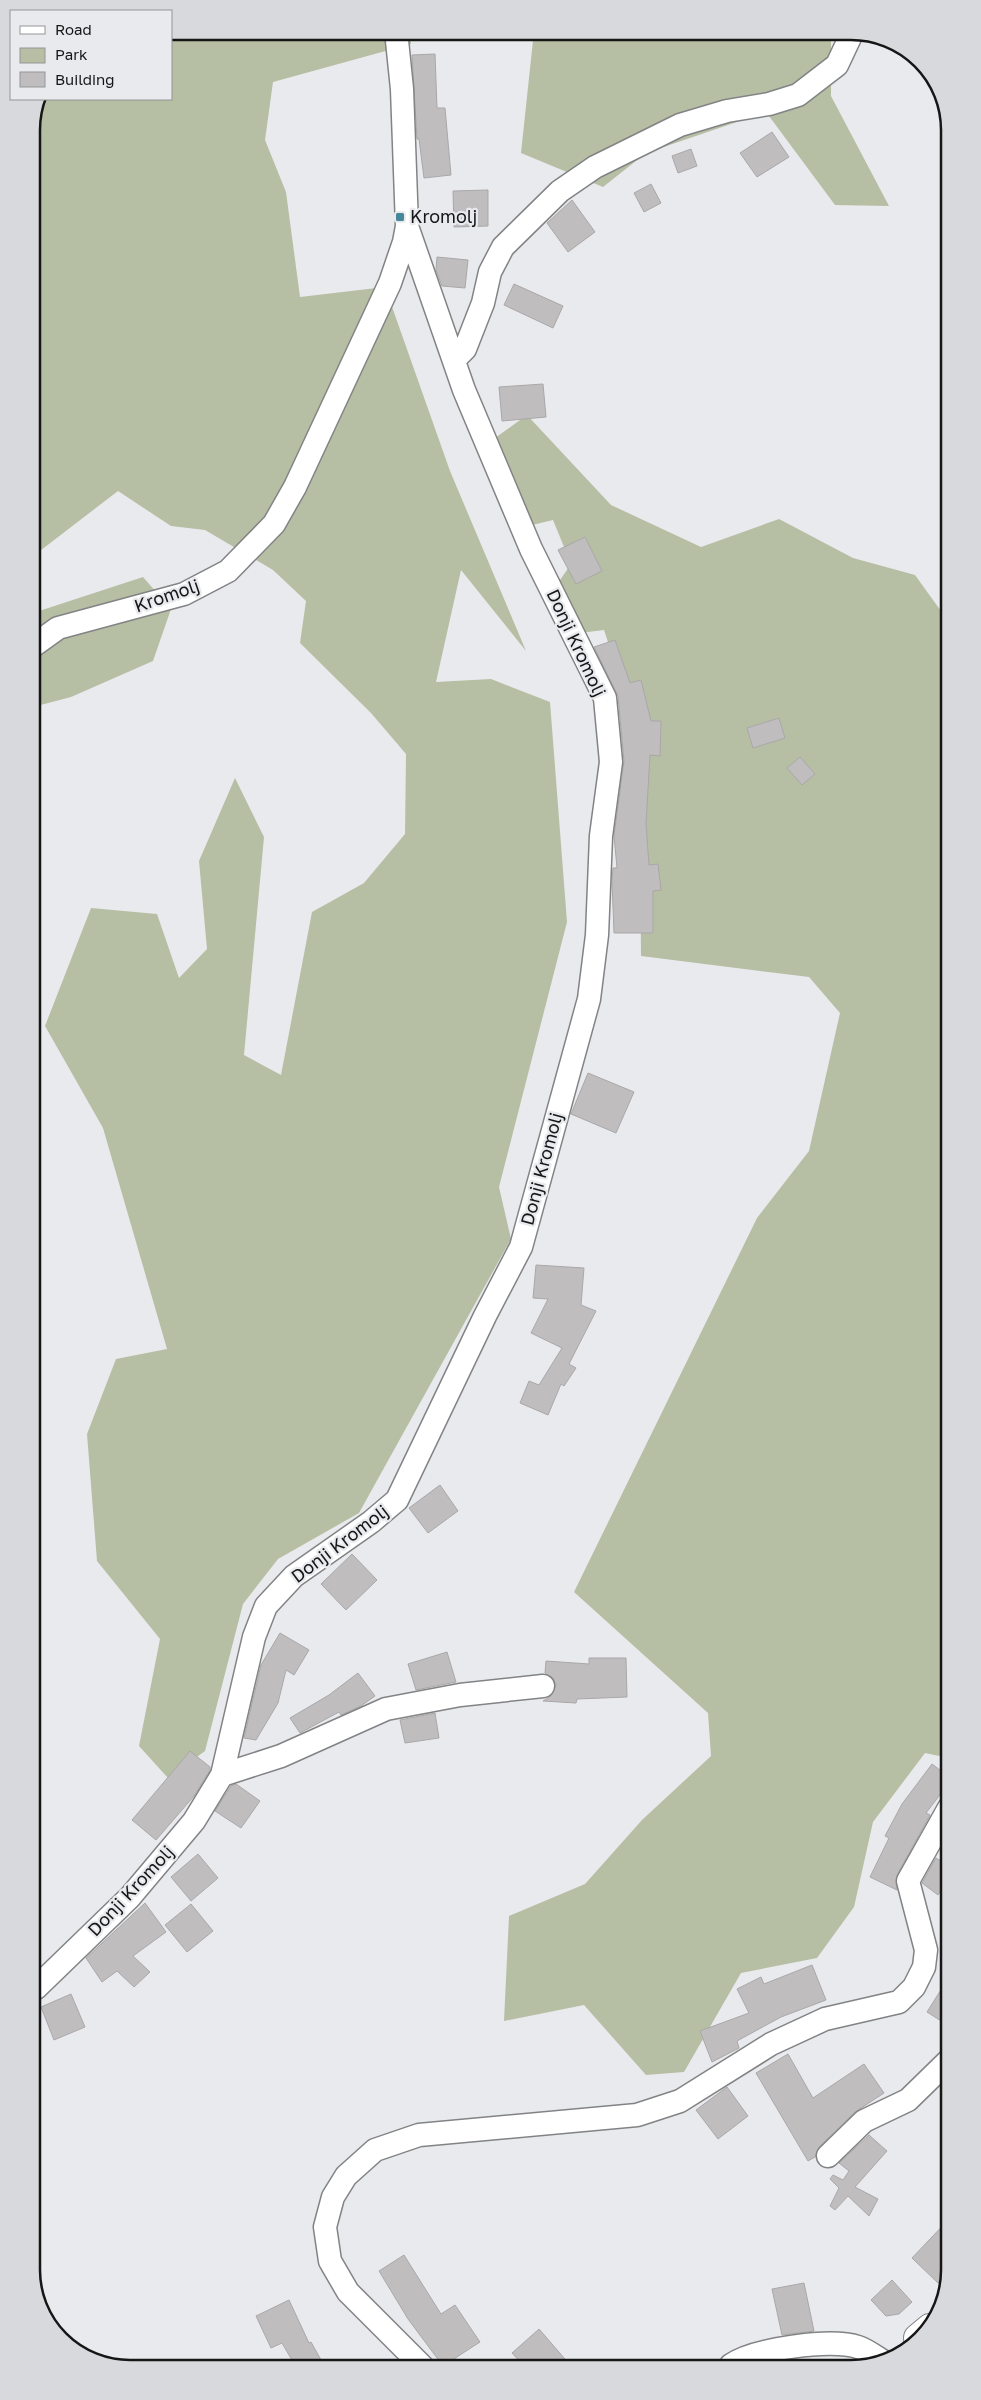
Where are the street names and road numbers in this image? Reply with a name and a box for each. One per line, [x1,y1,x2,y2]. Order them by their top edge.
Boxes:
street label: Kromolj [131,574,202,616]
street label: Donji Kromolj [542,585,611,700]
street label: Donji Kromolj [515,1110,567,1228]
street label: Donji Kromolj [286,1500,392,1587]
street label: Donji Kromolj [83,1840,178,1940]

